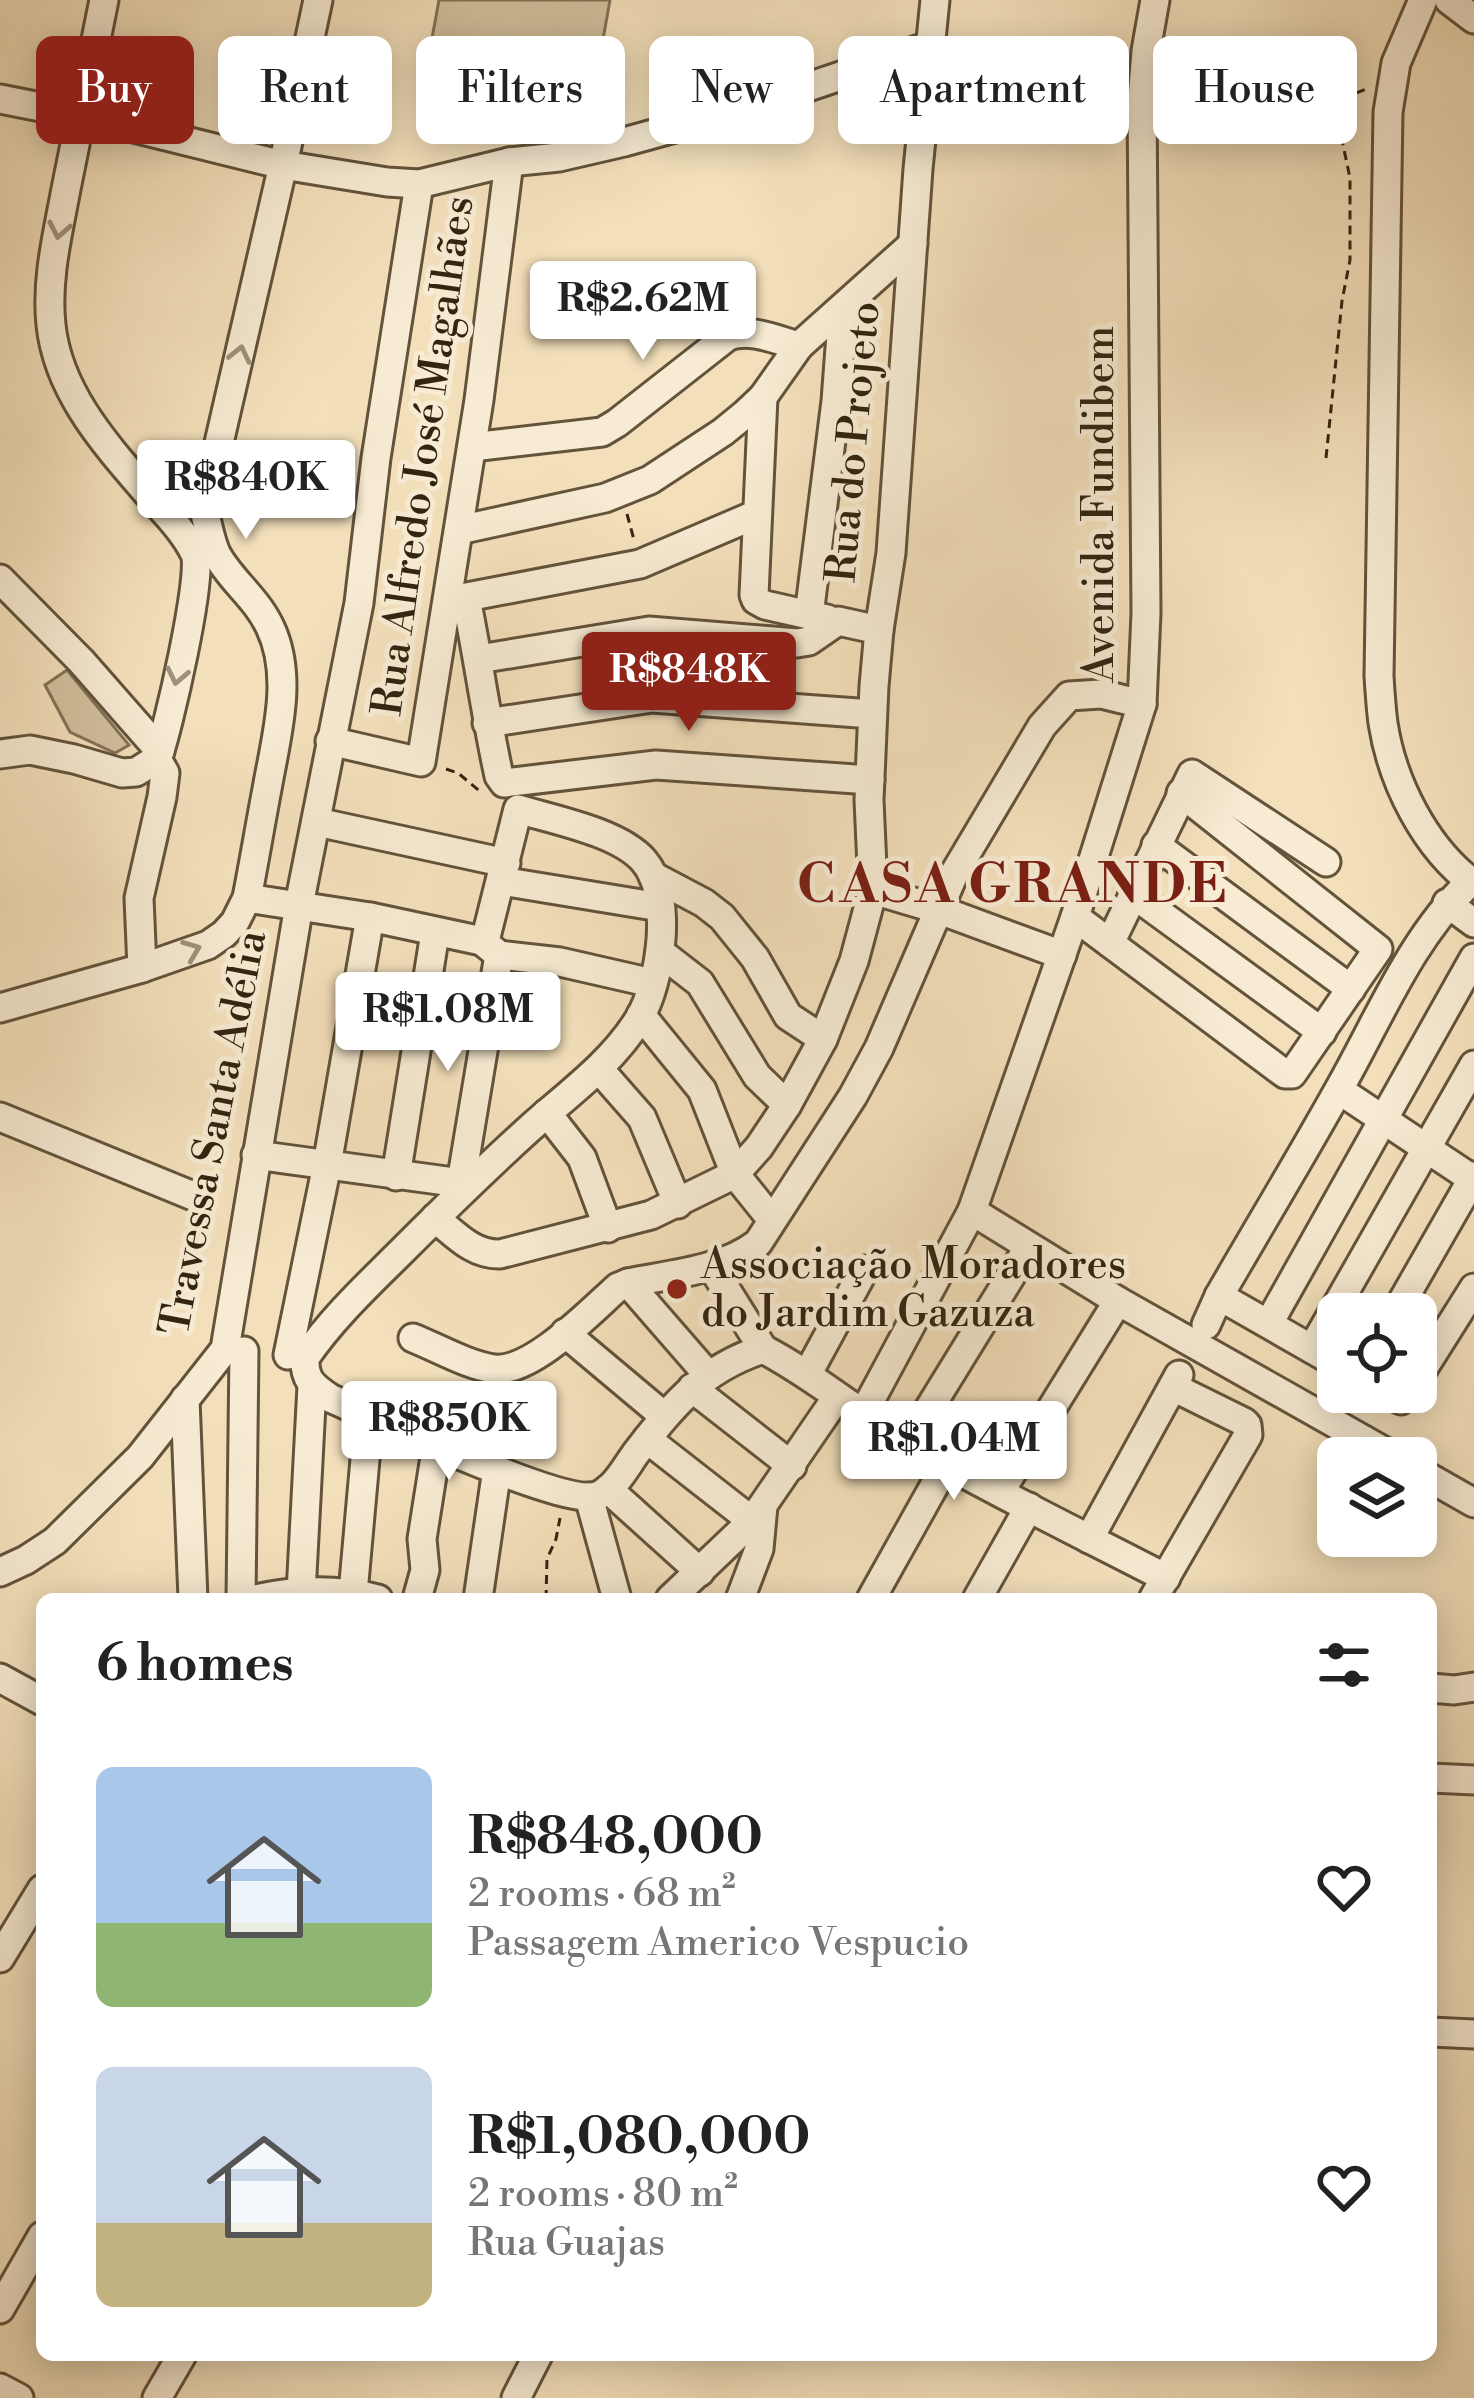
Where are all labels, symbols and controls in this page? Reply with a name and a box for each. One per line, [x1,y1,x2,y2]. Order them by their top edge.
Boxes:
chip: Buy [36,36,194,144]
chip: Rent [218,36,392,144]
chip: Filters [416,36,625,144]
chip: New [649,36,814,144]
chip: Apartment [838,36,1129,144]
chip: House [1153,36,1357,144]
street label: Rua Alfredo José Magalhães [361,193,488,719]
one-way arrow [47,220,73,240]
pin: R$2.62M [532,261,754,363]
text: R$2.62M [557,275,729,324]
street label: Rua do Projeto [815,299,894,585]
street label: Avenida Fundibem [1074,326,1127,683]
one-way arrow [226,344,251,364]
pin: R$840K [148,440,344,542]
text: R$840K [164,454,328,503]
pin: R$848K [591,632,787,734]
text: R$848K [609,646,769,695]
one-way arrow [165,666,190,686]
district label: CASA GRANDE [797,852,1229,920]
street label: Travessa Santa Adélia [149,925,279,1340]
one-way arrow [181,939,202,964]
pin: R$1.08M [337,972,559,1074]
text: R$1.08M [362,986,534,1035]
place label: Associação Moradores do Jardim Gazuza [700,1239,1126,1340]
marker: Associação Moradores do Jardim Gazuza [664,1276,690,1302]
map controls [1317,1293,1437,1557]
button: locate [1317,1293,1437,1413]
pin: R$850K [351,1381,547,1483]
text: R$850K [368,1395,530,1444]
pin: R$1.04M [843,1401,1065,1503]
text: R$1.04M [868,1415,1040,1464]
button: layers [1317,1437,1437,1557]
icon: filters [1311,1632,1377,1698]
text: 6 homes [96,1633,294,1697]
text: R$848,000 [468,1806,763,1870]
icon: home [192,1815,336,1959]
icon: heart [1311,1854,1377,1920]
text: 2 rooms · 68 m² [468,1870,736,1919]
text: Passagem Americo Vespucio [468,1919,969,1968]
text: R$1,080,000 [468,2106,810,2170]
icon: home [192,2115,336,2259]
icon: heart [1311,2154,1377,2220]
text: 2 rooms · 80 m² [468,2170,738,2219]
text: Rua Guajas [468,2219,665,2268]

